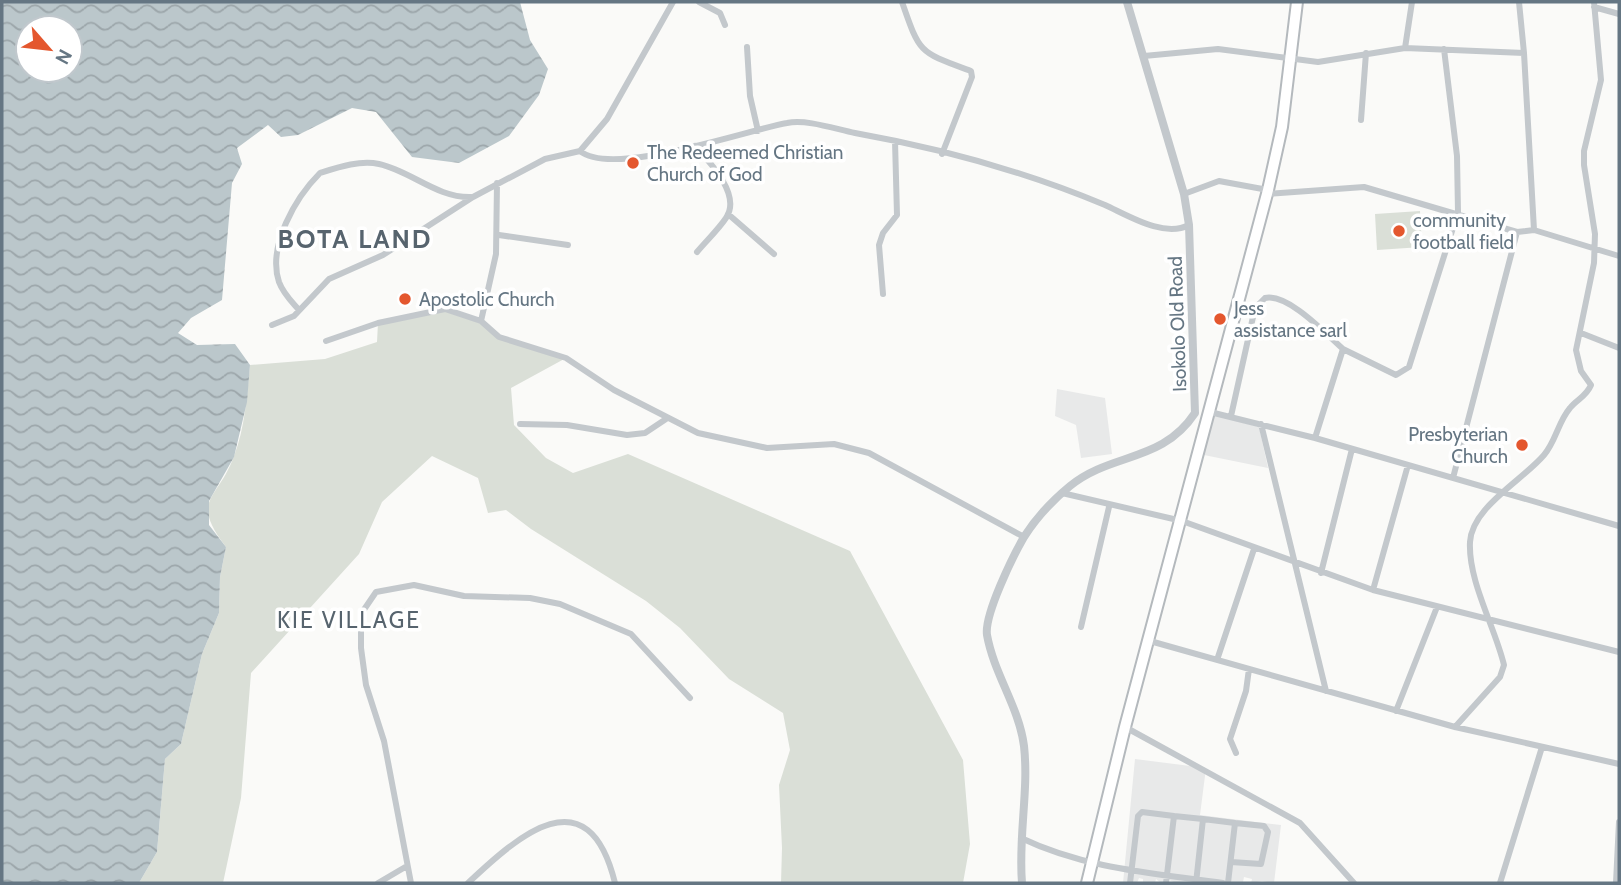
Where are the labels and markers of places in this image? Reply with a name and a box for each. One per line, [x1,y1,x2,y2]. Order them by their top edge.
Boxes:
place label: The Redeemed Christian Church of God [647,141,843,186]
marker: The Redeemed Christian Church of God [625,155,641,171]
place label: community football field [1413,209,1514,254]
marker: community football field [1391,223,1407,239]
place label: Apostolic Church [419,288,554,311]
marker: Apostolic Church [397,291,413,307]
place label: Jess assistance sarl [1233,297,1347,342]
marker: Jess assistance sarl [1212,311,1228,327]
place label: Presbyterian Church [1408,423,1508,468]
marker: Presbyterian Church [1514,437,1530,453]

